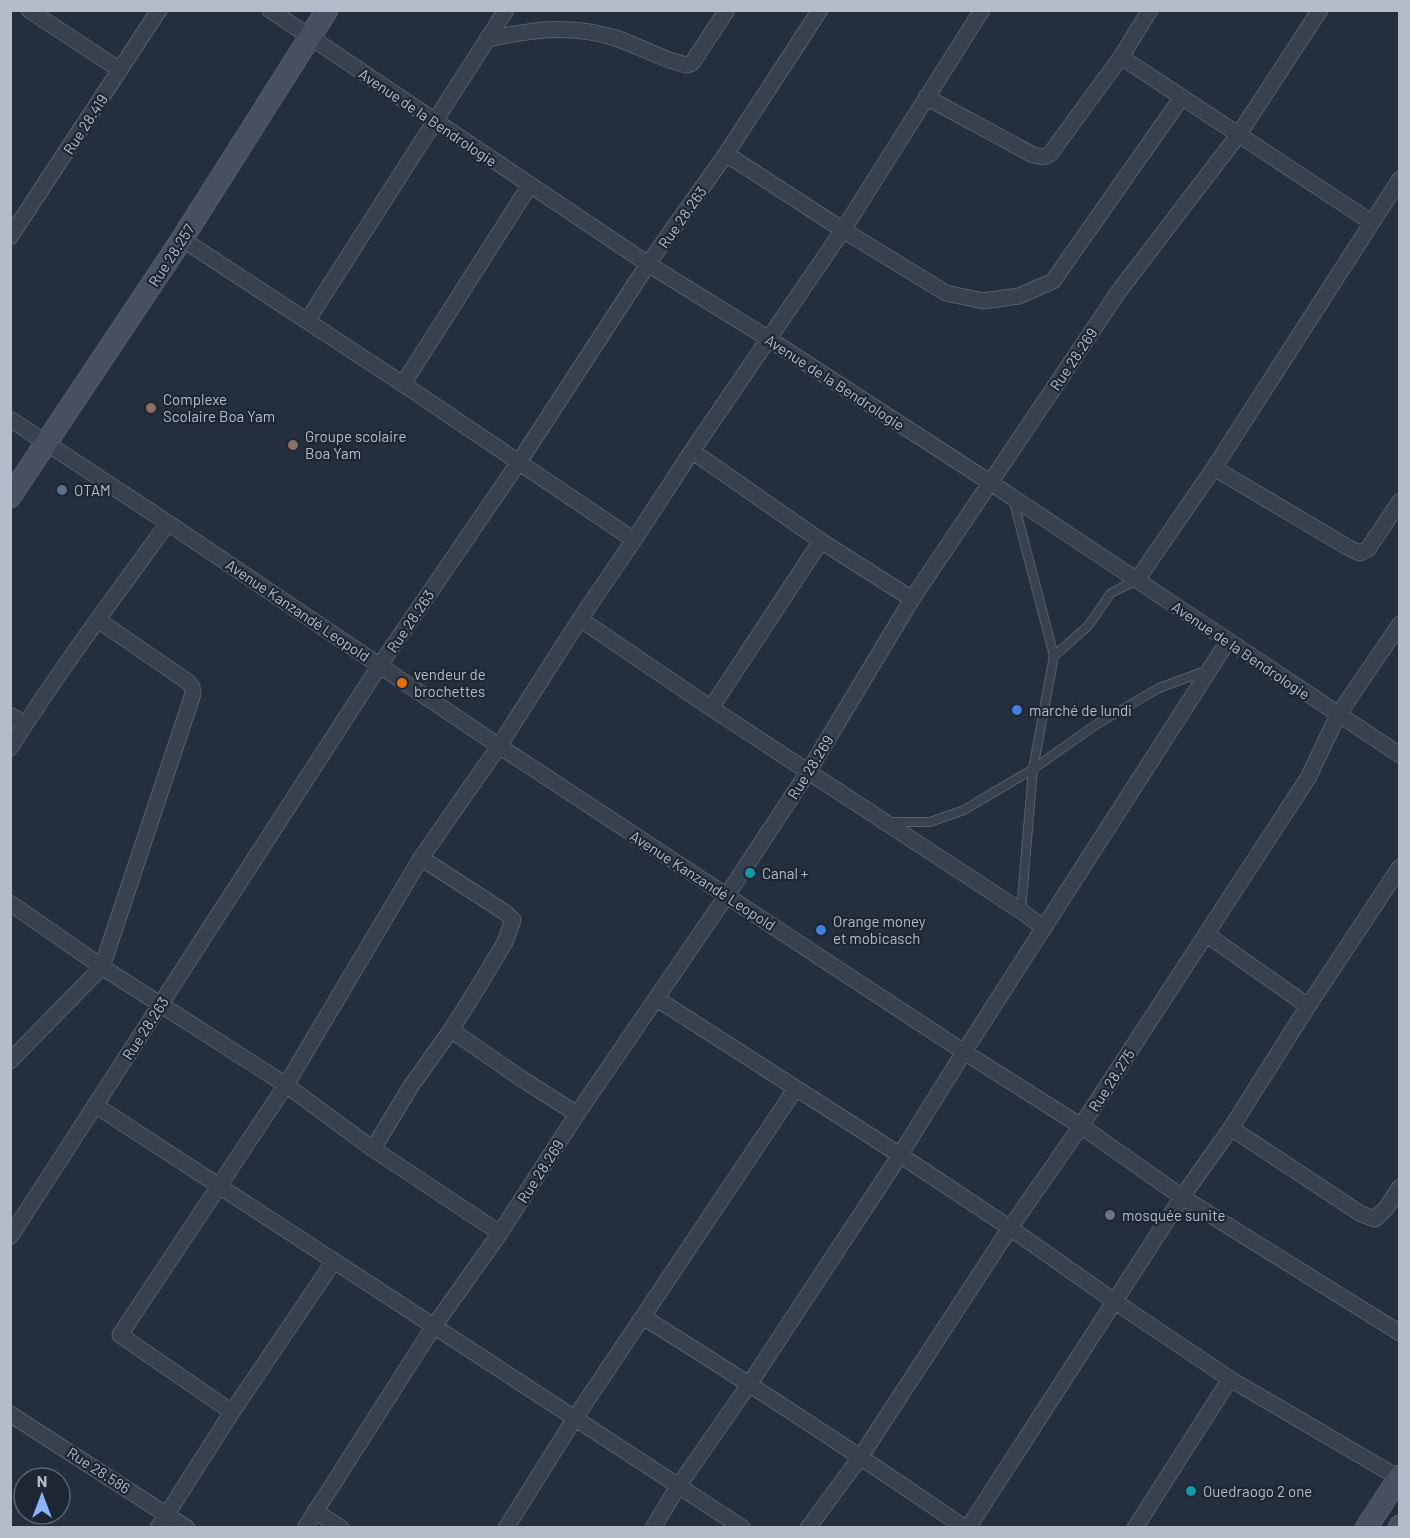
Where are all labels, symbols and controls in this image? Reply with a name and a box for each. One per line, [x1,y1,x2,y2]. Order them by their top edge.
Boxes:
street label: Avenue de la Bendrologie [356,64,500,170]
street label: Rue 28.419 [59,90,111,158]
street label: Rue 28.263 [654,182,710,252]
street label: Rue 28.257 [144,220,198,290]
street label: Rue 28.269 [1045,324,1101,394]
street label: Avenue de la Bendrologie [762,330,908,434]
place label: Complexe Scolaire Boa Yam [163,390,275,425]
marker: Complexe Scolaire Boa Yam [144,401,158,415]
place label: Groupe scolaire Boa Yam [305,427,406,462]
marker: Groupe scolaire Boa Yam [286,438,300,452]
place label: OTAM [74,481,111,499]
marker: OTAM [55,483,69,497]
street label: Avenue Kanzandé Leopold [223,555,373,665]
street label: Rue 28.263 [382,586,438,656]
street label: Avenue de la Bendrologie [1169,597,1313,703]
place label: vendeur de brochettes [414,665,486,700]
marker: vendeur de brochettes [395,676,409,690]
place label: marché de lundi [1029,701,1132,719]
marker: marché de lundi [1010,703,1024,717]
street label: Rue 28.269 [783,732,837,802]
street label: Avenue Kanzandé Leopold [627,826,779,934]
place label: Canal + [762,864,808,882]
marker: Canal + [743,866,757,880]
place label: Orange money et mobicasch [833,912,926,947]
marker: Orange money et mobicasch [814,923,828,937]
street label: Rue 28.263 [118,993,172,1063]
street label: Rue 28.275 [1084,1045,1138,1115]
street label: Rue 28.269 [513,1136,567,1206]
place label: mosquée sunite [1122,1206,1225,1224]
marker: mosquée sunite [1103,1208,1117,1222]
street label: Rue 28.586 [64,1443,134,1497]
north arrow [12,1466,72,1526]
text: N [37,1471,47,1490]
place label: Ouedraogo 2 one [1203,1482,1312,1500]
marker: Ouedraogo 2 one [1184,1484,1198,1498]

